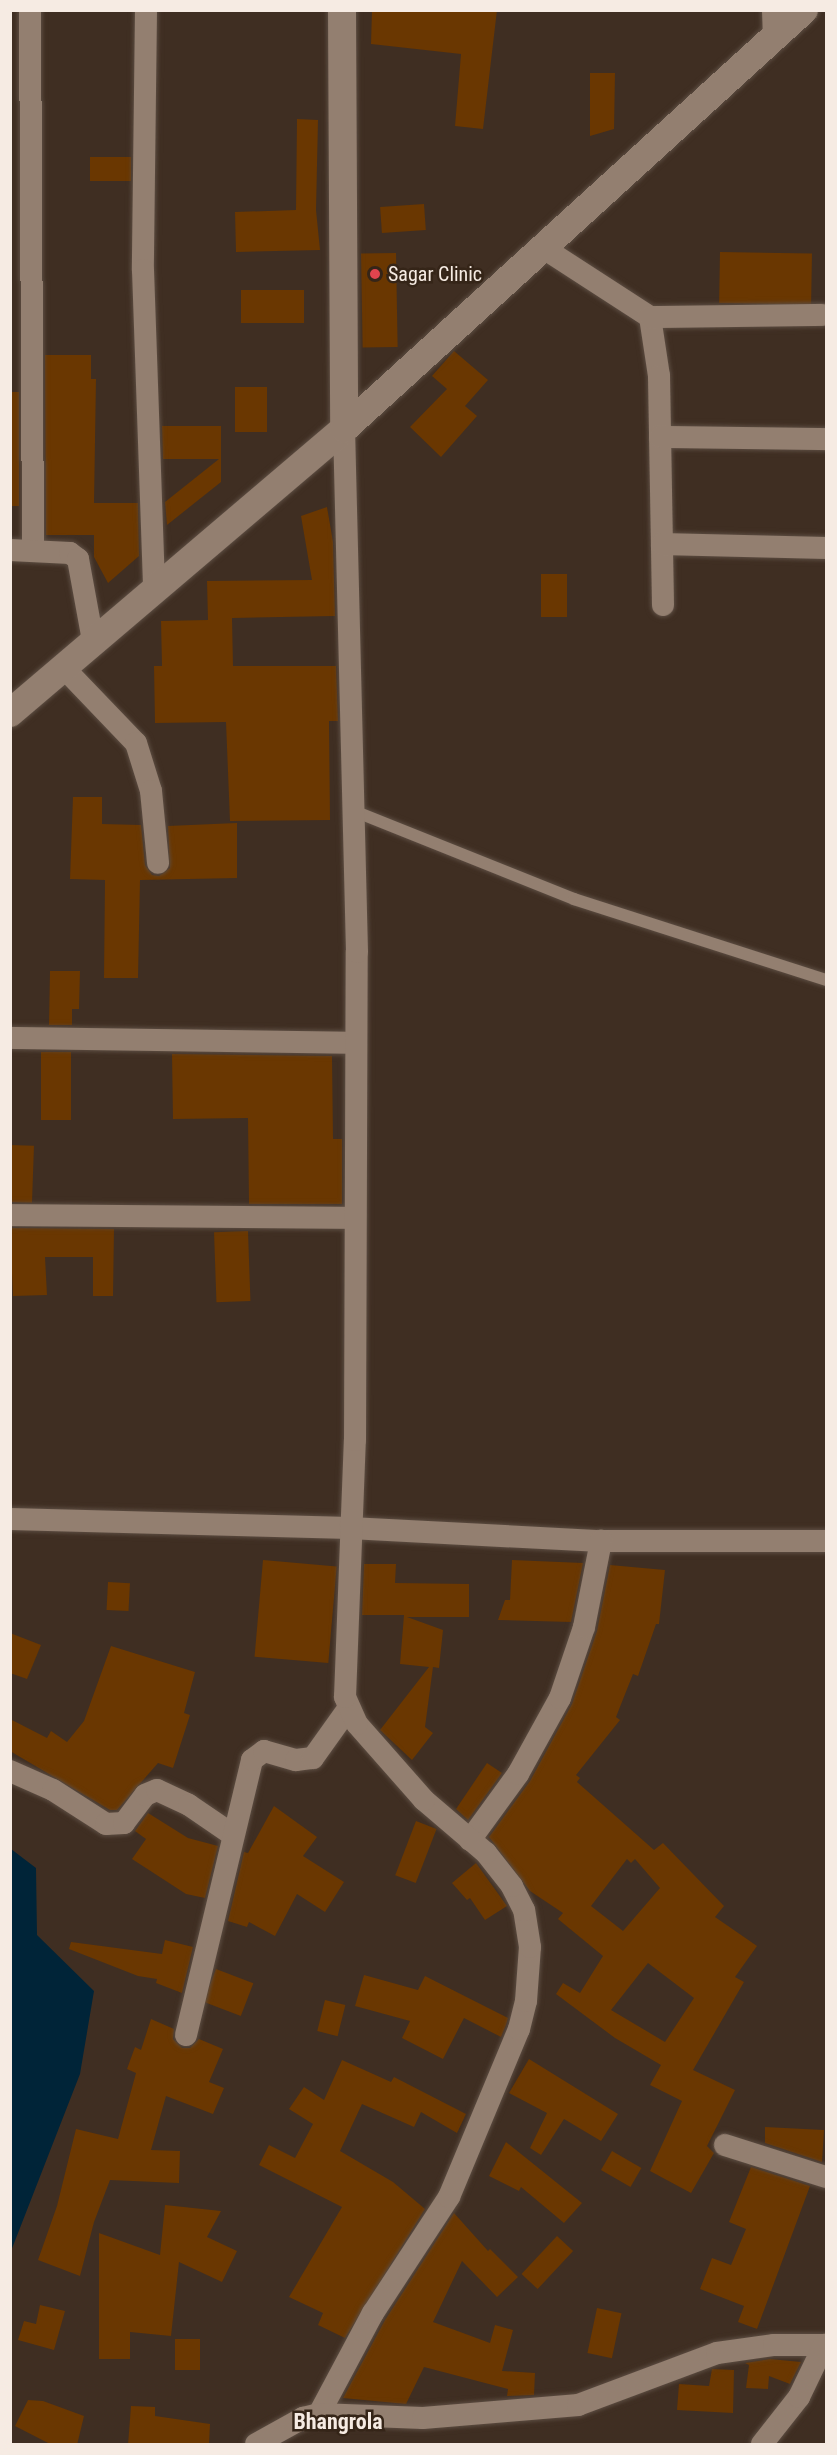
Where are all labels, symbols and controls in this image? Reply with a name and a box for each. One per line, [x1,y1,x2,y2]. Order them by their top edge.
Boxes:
place label: Sagar Clinic [388,262,482,286]
marker: Sagar Clinic [366,265,384,283]
district label: Bhangrola [293,2409,383,2435]

